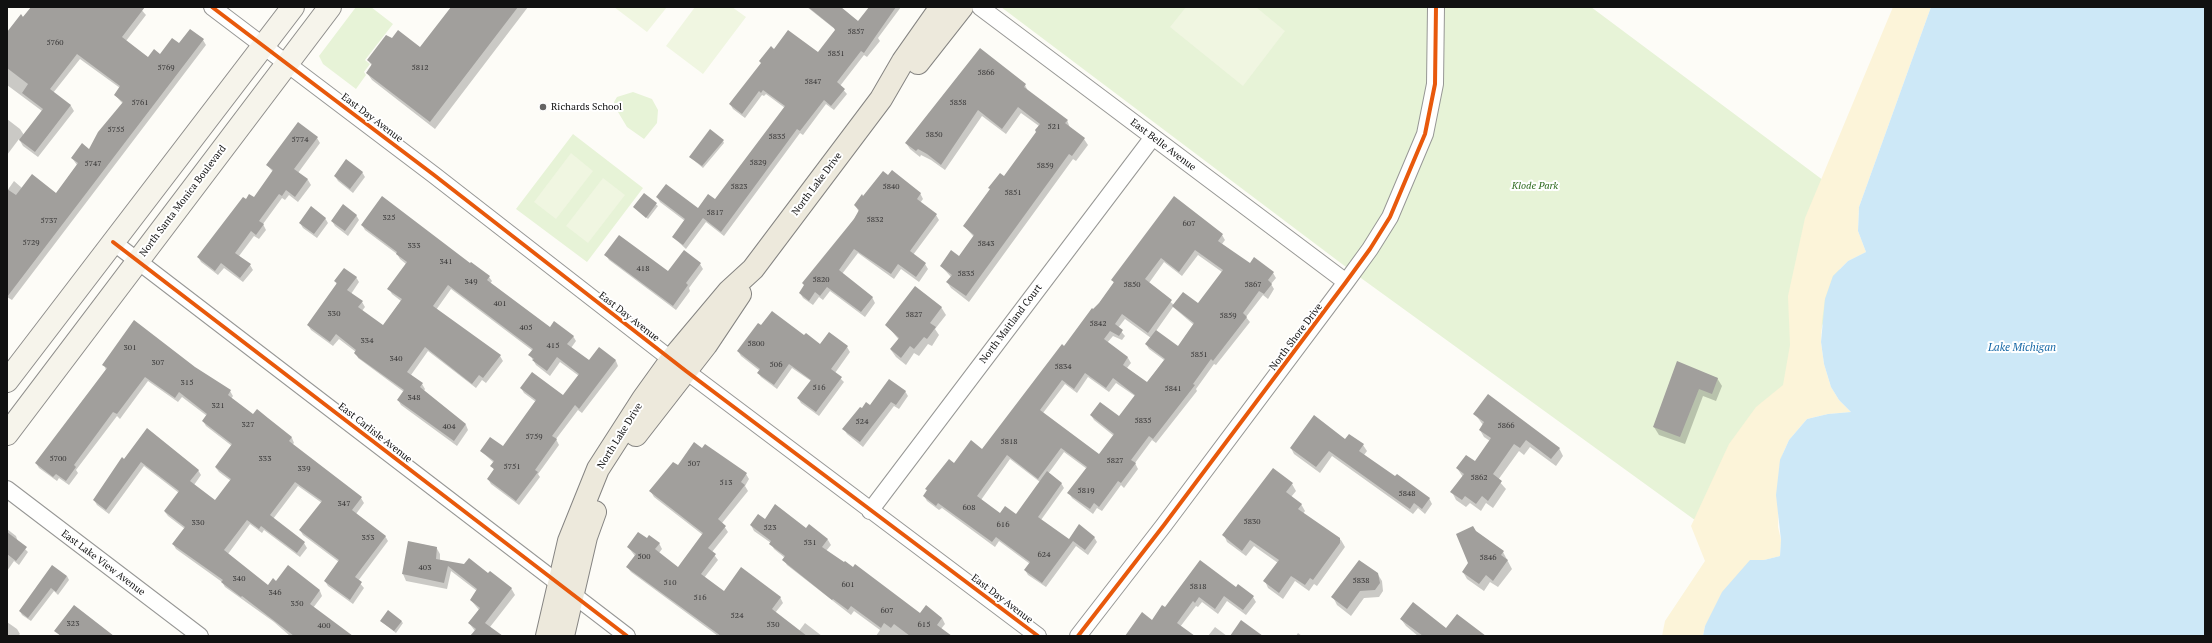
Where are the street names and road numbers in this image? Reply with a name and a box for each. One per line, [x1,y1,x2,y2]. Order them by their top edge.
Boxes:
street label: East Day Avenue [339,91,405,145]
street label: East Belle Avenue [1128,117,1198,173]
street label: North Santa Monica Boulevard [137,143,229,259]
street label: North Lake Drive [789,150,845,218]
street label: North Maitland Court [977,282,1045,366]
street label: East Day Avenue [596,290,662,344]
street label: North Shore Drive [1267,301,1325,373]
street label: East Carlisle Avenue [336,400,414,466]
street label: North Lake Drive [595,401,645,471]
street label: East Lake View Avenue [59,528,147,598]
street label: East Day Avenue [969,572,1035,626]

